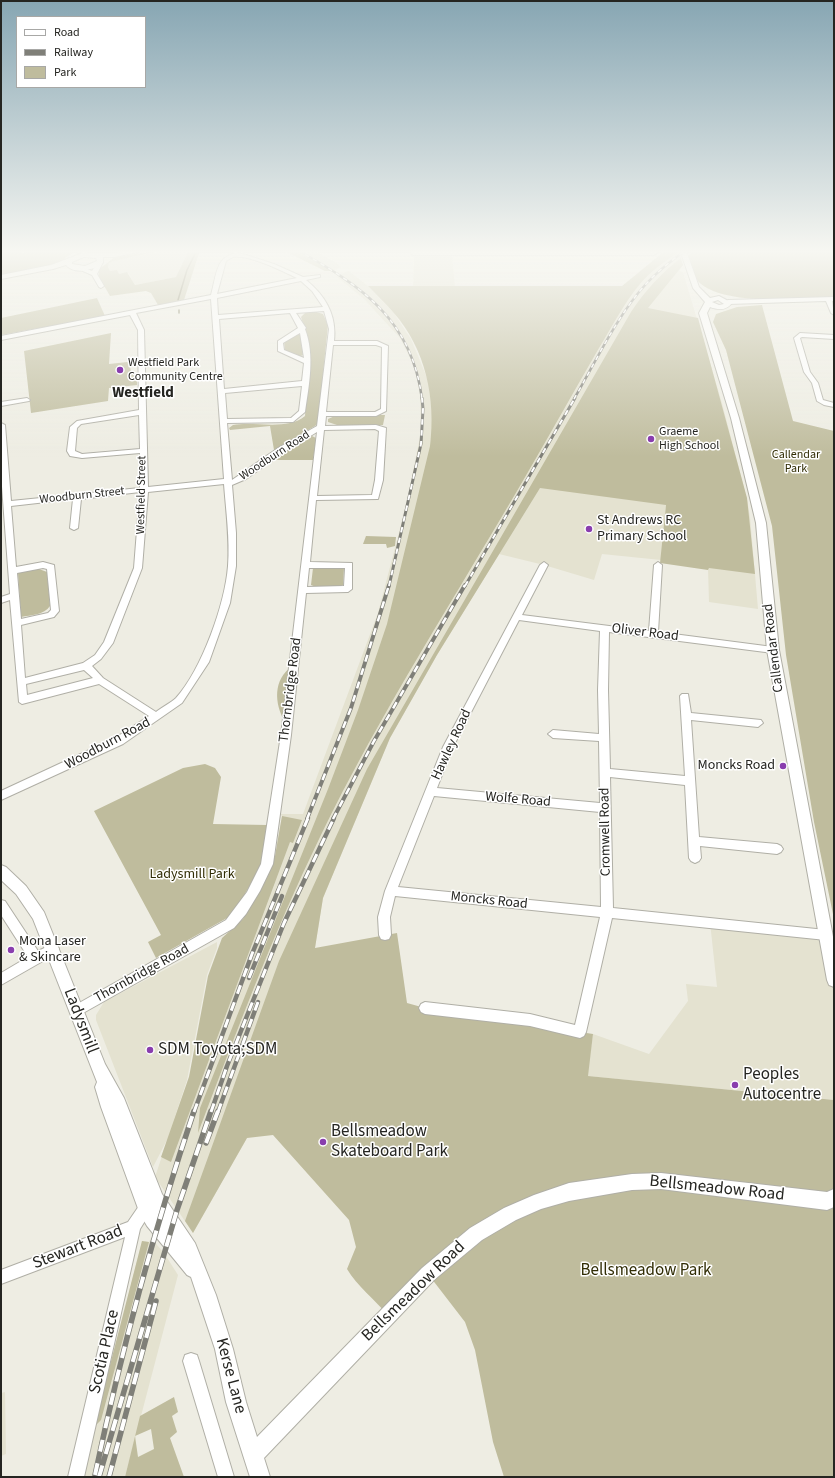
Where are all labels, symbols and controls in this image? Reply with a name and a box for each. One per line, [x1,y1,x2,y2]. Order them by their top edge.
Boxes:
legend [16,16,146,88]
text: Road [54,24,80,41]
text: Railway [54,44,93,61]
text: Park [54,64,76,81]
place label: Westfield Park Community Centre [128,356,223,384]
marker: Westfield Park Community Centre [115,365,125,375]
district label: Westfield [112,385,174,403]
place label: Graeme High School [659,425,719,453]
street label: Woodburn Road [237,428,313,484]
marker: Graeme High School [646,434,656,444]
park label: Callendar Park [772,448,820,476]
street label: Westfield Street [134,456,150,534]
street label: Woodburn Street [39,484,125,508]
place label: St Andrews RC Primary School [597,513,687,546]
marker: St Andrews RC Primary School [584,524,594,534]
street label: Callendar Road [760,603,788,693]
street label: Oliver Road [611,621,679,645]
street label: Thornbridge Road [276,637,306,743]
street label: Hawley Road [428,707,476,783]
street label: Woodburn Road [62,714,154,774]
place label: Moncks Road [698,758,775,774]
marker: Moncks Road [778,761,788,771]
street label: Cromwell Road [597,787,615,877]
street label: Wolfe Road [484,789,552,811]
park label: Ladysmill Park [149,867,235,883]
street label: Moncks Road [450,889,528,913]
place label: Mona Laser & Skincare [19,934,86,966]
street label: Thornbridge Road [92,941,192,1007]
marker: Mona Laser & Skincare [6,945,16,955]
street label: Ladysmill [58,985,102,1057]
place label: SDM Toyota;SDM [158,1040,277,1060]
marker: SDM Toyota;SDM [145,1045,155,1055]
place label: Peoples Autocentre [743,1065,821,1105]
marker: Peoples Autocentre [730,1080,740,1090]
place label: Bellsmeadow Skateboard Park [331,1122,448,1162]
marker: Bellsmeadow Skateboard Park [318,1137,328,1147]
street label: Bellsmeadow Road [648,1172,786,1206]
street label: Stewart Road [30,1221,126,1275]
street label: Bellsmeadow Road [358,1238,470,1346]
park label: Bellsmeadow Park [580,1261,712,1281]
street label: Scotia Place [85,1308,125,1396]
street label: Kerse Lane [210,1336,250,1416]

